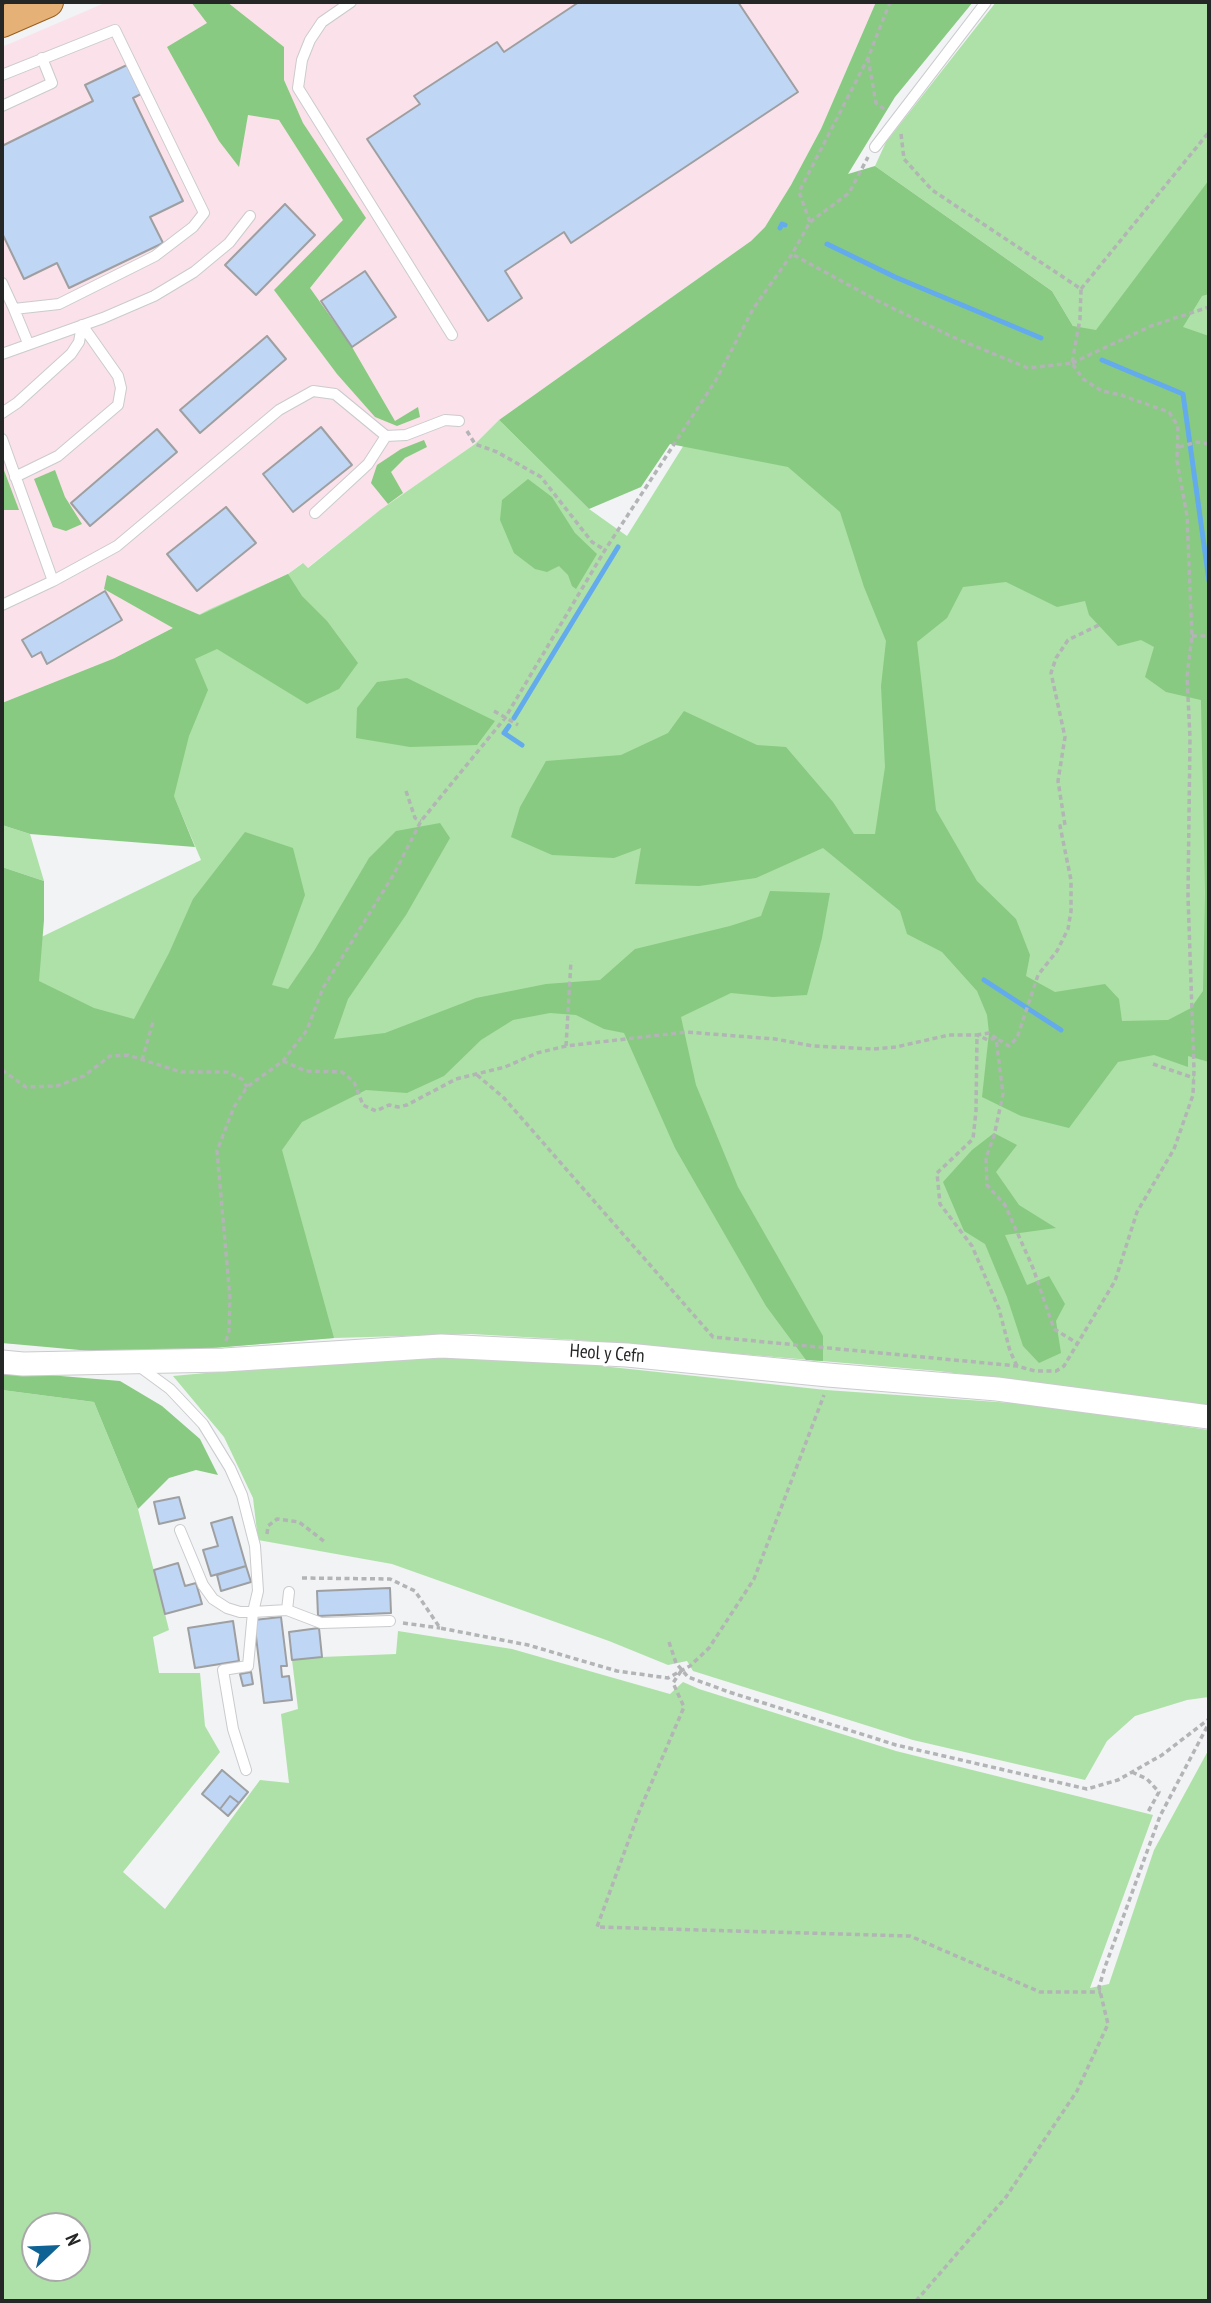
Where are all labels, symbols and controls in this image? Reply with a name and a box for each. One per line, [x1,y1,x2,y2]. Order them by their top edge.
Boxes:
street label: Heol y Cefn [569,1340,645,1368]
north arrow [21,2212,91,2282]
text: N [60,2230,87,2249]

